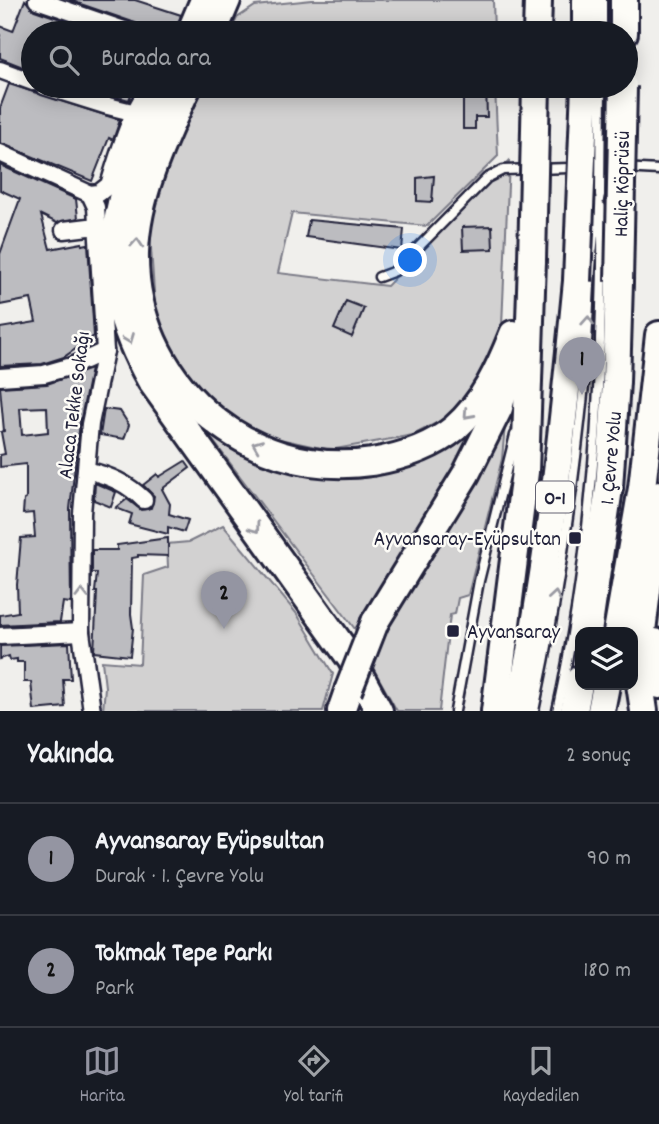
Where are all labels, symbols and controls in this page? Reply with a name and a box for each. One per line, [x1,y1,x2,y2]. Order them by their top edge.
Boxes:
search box [21,21,638,98]
icon: search [45,41,83,79]
text: Burada ara [101,41,211,78]
street label: Haliç Köprüsü [608,131,640,237]
one-way arrow [129,237,144,248]
your location [393,243,427,277]
one-way arrow [580,315,595,326]
street label: Alaca Tekke Sokağı [52,330,100,481]
one-way arrow [121,332,135,344]
pin: 1 [559,337,605,395]
one-way arrow [464,406,476,419]
street label: 1. Çevre Yolu [594,410,632,506]
one-way arrow [251,440,263,454]
road number: O-1 [536,482,574,512]
one-way arrow [247,520,259,533]
place label: Ayvansaray-Eyüpsultan [374,526,561,556]
marker: Ayvansaray-Eyüpsultan [567,530,583,546]
pin: 2 [201,571,247,629]
one-way arrow [74,589,90,599]
one-way arrow [548,590,563,602]
place label: Ayvansaray [467,619,561,649]
marker: Ayvansaray [445,623,461,639]
map controls [575,627,638,690]
button: layers [575,627,638,690]
text: Yakında [28,735,113,778]
text: 2 sonuç [566,740,631,773]
text: Ayvansaray Eyüpsultan [95,824,324,861]
text: 1 [48,843,54,876]
text: 90 m [587,843,631,876]
text: Durak · 1. Çevre Yolu [95,861,264,894]
text: Tokmak Tepe Parkı [95,936,272,973]
text: 2 [46,955,56,988]
text: 180 m [583,955,631,988]
text: Park [95,973,134,1006]
tab: Harita [80,1042,125,1111]
tab: Yol tarifi [284,1042,343,1111]
tab: Kaydedilen [503,1042,579,1111]

